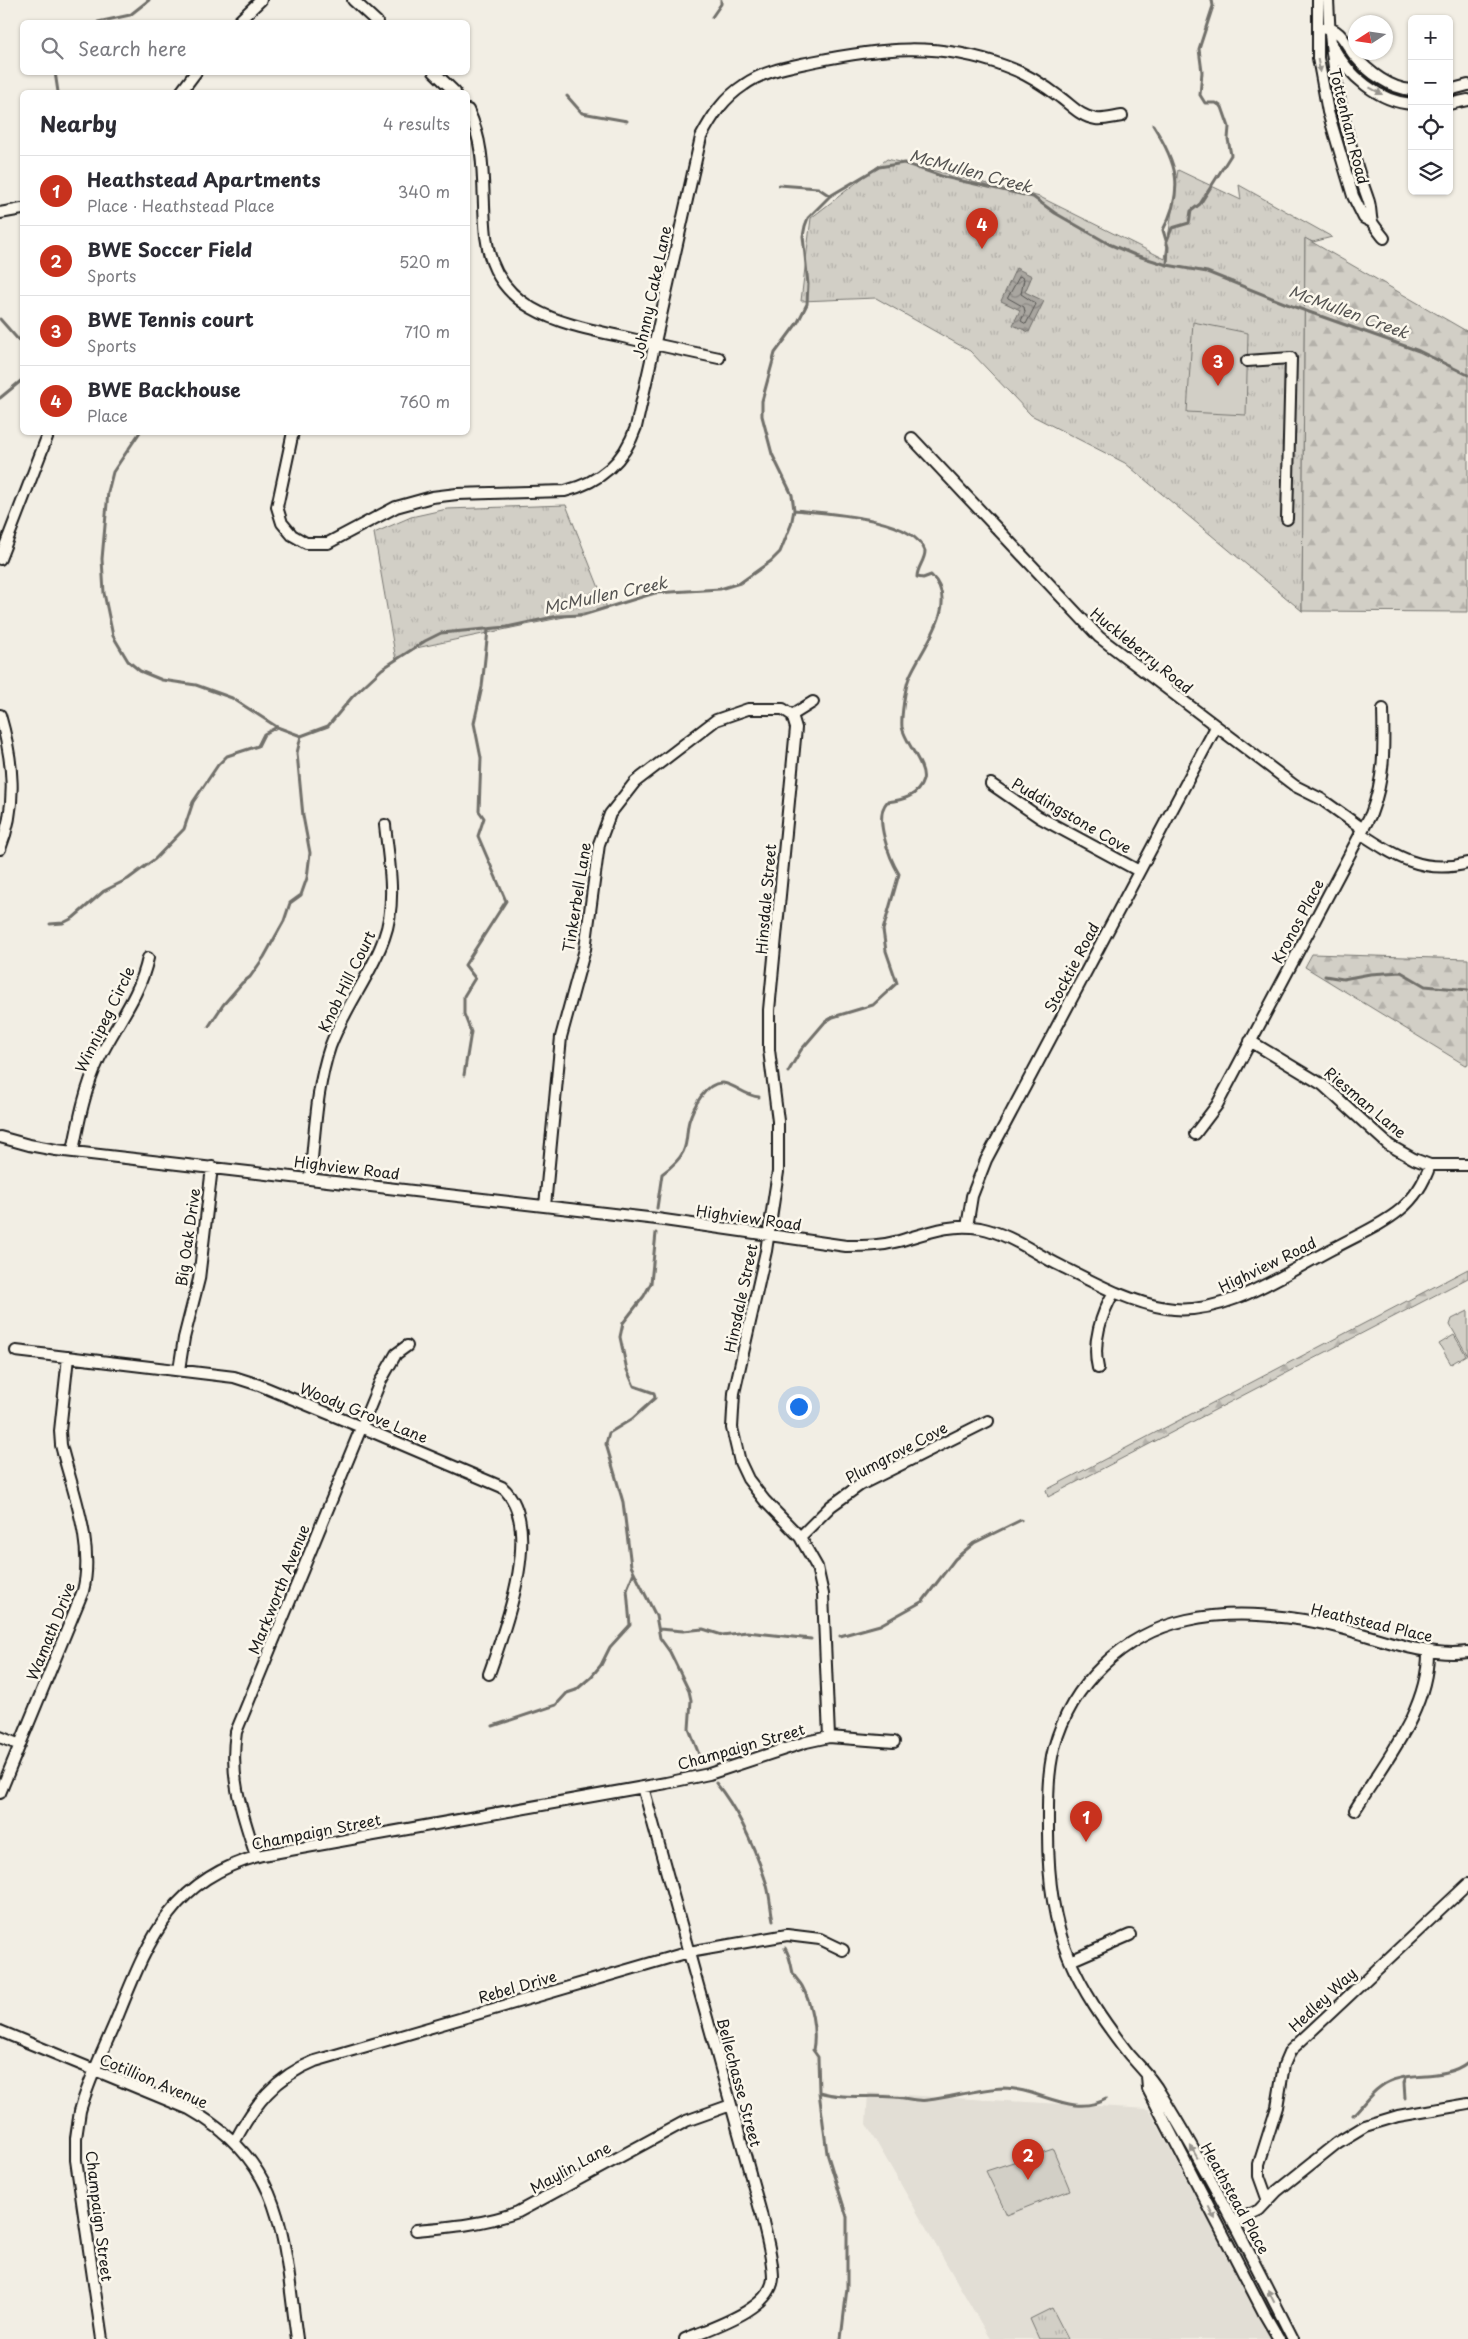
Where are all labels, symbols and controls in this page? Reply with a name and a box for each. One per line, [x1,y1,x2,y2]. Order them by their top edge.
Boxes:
north arrow [1348,15,1393,60]
map controls [1408,15,1453,195]
button: + [1408,15,1453,60]
search box [20,20,470,75]
icon: search [38,34,66,62]
text: Search here [78,34,187,62]
one-way arrow [1316,58,1324,74]
button: − [1408,60,1453,105]
street label: Tottenham Road [1324,65,1376,187]
one-way arrow [1368,87,1383,95]
button: locate [1408,105,1453,150]
text: Nearby [40,107,117,139]
text: 4 results [383,111,450,135]
water label: McMullen Creek [907,142,1036,198]
button: layers [1408,150,1453,195]
text: Heathstead Apartments [87,165,321,193]
text: 1 [52,179,60,203]
text: 340 m [398,179,450,203]
text: Place · Heathstead Place [87,193,275,217]
pin: 4 [966,208,998,249]
street label: Johnny Cake Lane [626,223,676,361]
text: BWE Soccer Field [87,235,252,263]
text: 2 [50,249,62,273]
text: 520 m [399,249,450,273]
text: Sports [87,263,136,287]
water label: McMullen Creek [1286,278,1413,344]
text: BWE Tennis court [87,305,254,333]
text: 3 [51,319,61,343]
text: 710 m [404,319,450,343]
text: Sports [87,333,136,357]
pin: 3 [1202,345,1234,386]
text: BWE Backhouse [87,375,241,403]
text: 4 [51,389,61,413]
text: 760 m [400,389,450,413]
text: Place [87,403,128,427]
water label: McMullen Creek [541,569,670,619]
street label: Huckleberry Road [1086,601,1198,699]
street label: Puddingstone Cove [1008,771,1136,859]
street label: Tinkerbell Lane [556,840,596,954]
street label: Hinsdale Street [749,843,781,955]
street label: Kronos Place [1265,875,1329,967]
street label: Stocktie Road [1038,918,1104,1016]
street label: Knob Hill Court [312,926,380,1036]
street label: Winnipeg Circle [68,962,140,1076]
street label: Riesman Lane [1320,1061,1412,1143]
street label: Highview Road [293,1149,401,1185]
street label: Big Oak Drive [169,1186,205,1288]
street label: Highview Road [695,1198,803,1236]
street label: Highview Road [1214,1230,1320,1298]
street label: Hinsdale Street [717,1242,763,1354]
street label: Woody Grove Lane [296,1376,432,1448]
your location [786,1394,812,1420]
street label: Plumgrove Cove [841,1415,951,1489]
street label: Markworth Avenue [241,1521,315,1657]
street label: Wamath Drive [20,1578,80,1684]
street label: Heathstead Place [1309,1597,1435,1647]
street label: Champaign Street [675,1717,807,1775]
pin: 1 [1070,1801,1102,1842]
street label: Champaign Street [249,1807,383,1855]
street label: Hedley Way [1283,1961,1361,2037]
street label: Rebel Drive [475,1964,559,2008]
street label: Bellechasse Street [712,2015,768,2149]
street label: Cotillion Avenue [96,2047,212,2113]
street label: Maylin Lane [525,2135,615,2199]
street label: Heathstead Place [1196,2138,1276,2258]
pin: 2 [1012,2139,1044,2180]
one-way arrow [1190,2146,1199,2159]
street label: Champaign Street [81,2149,119,2283]
one-way arrow [1208,2205,1216,2220]
one-way arrow [1267,2288,1275,2303]

